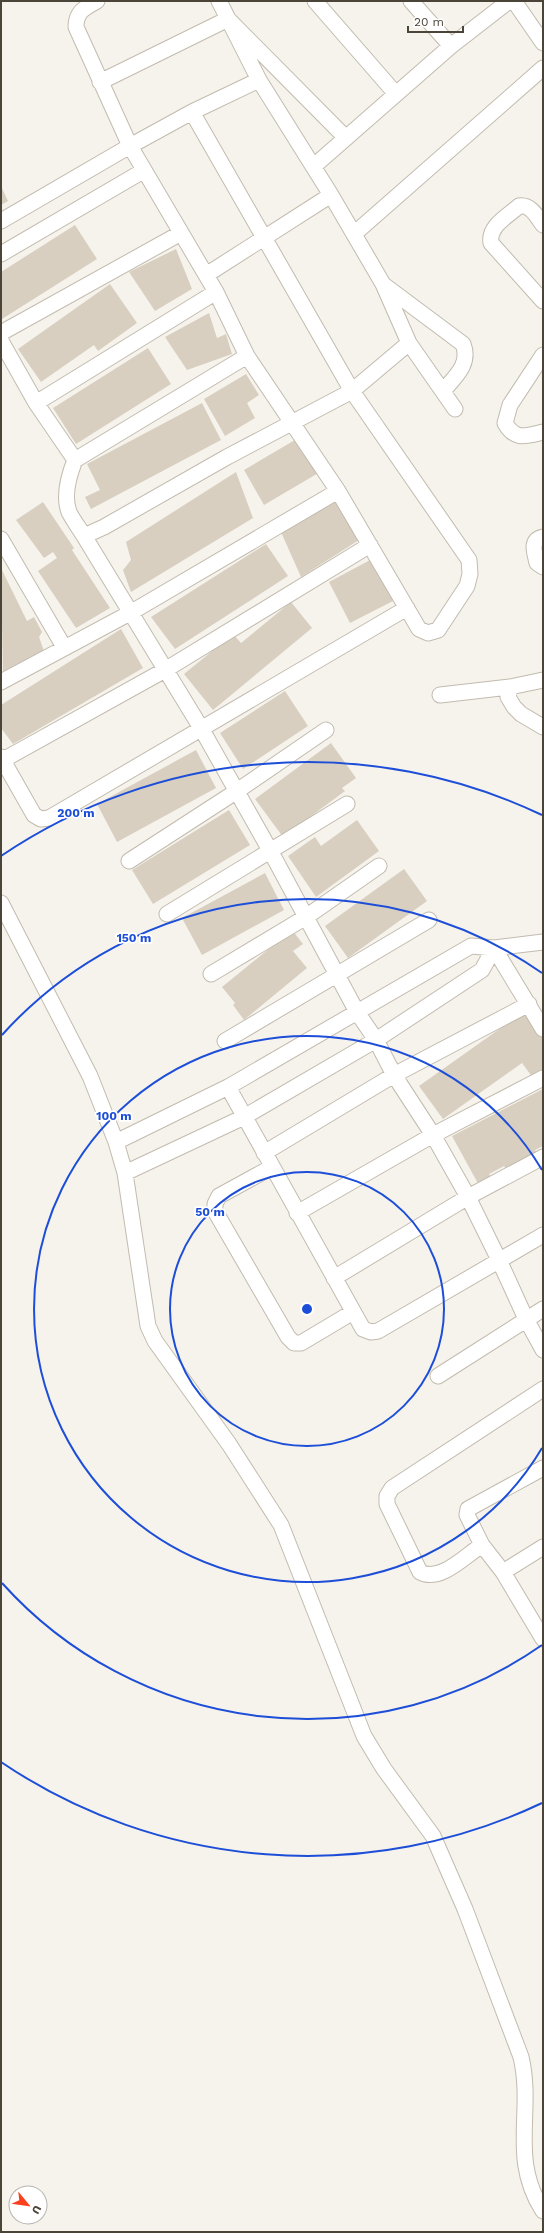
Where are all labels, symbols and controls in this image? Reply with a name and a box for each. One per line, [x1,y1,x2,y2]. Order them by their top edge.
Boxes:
scale bar [408,8,463,34]
text: 20 m [414,15,444,29]
text: 200 m [57,806,95,820]
text: 150 m [117,931,151,945]
text: 100 m [96,1109,132,1123]
text: 50 m [195,1205,225,1219]
centre of rings [300,1302,314,1316]
north arrow [8,2185,48,2225]
text: U [29,2203,44,2216]

